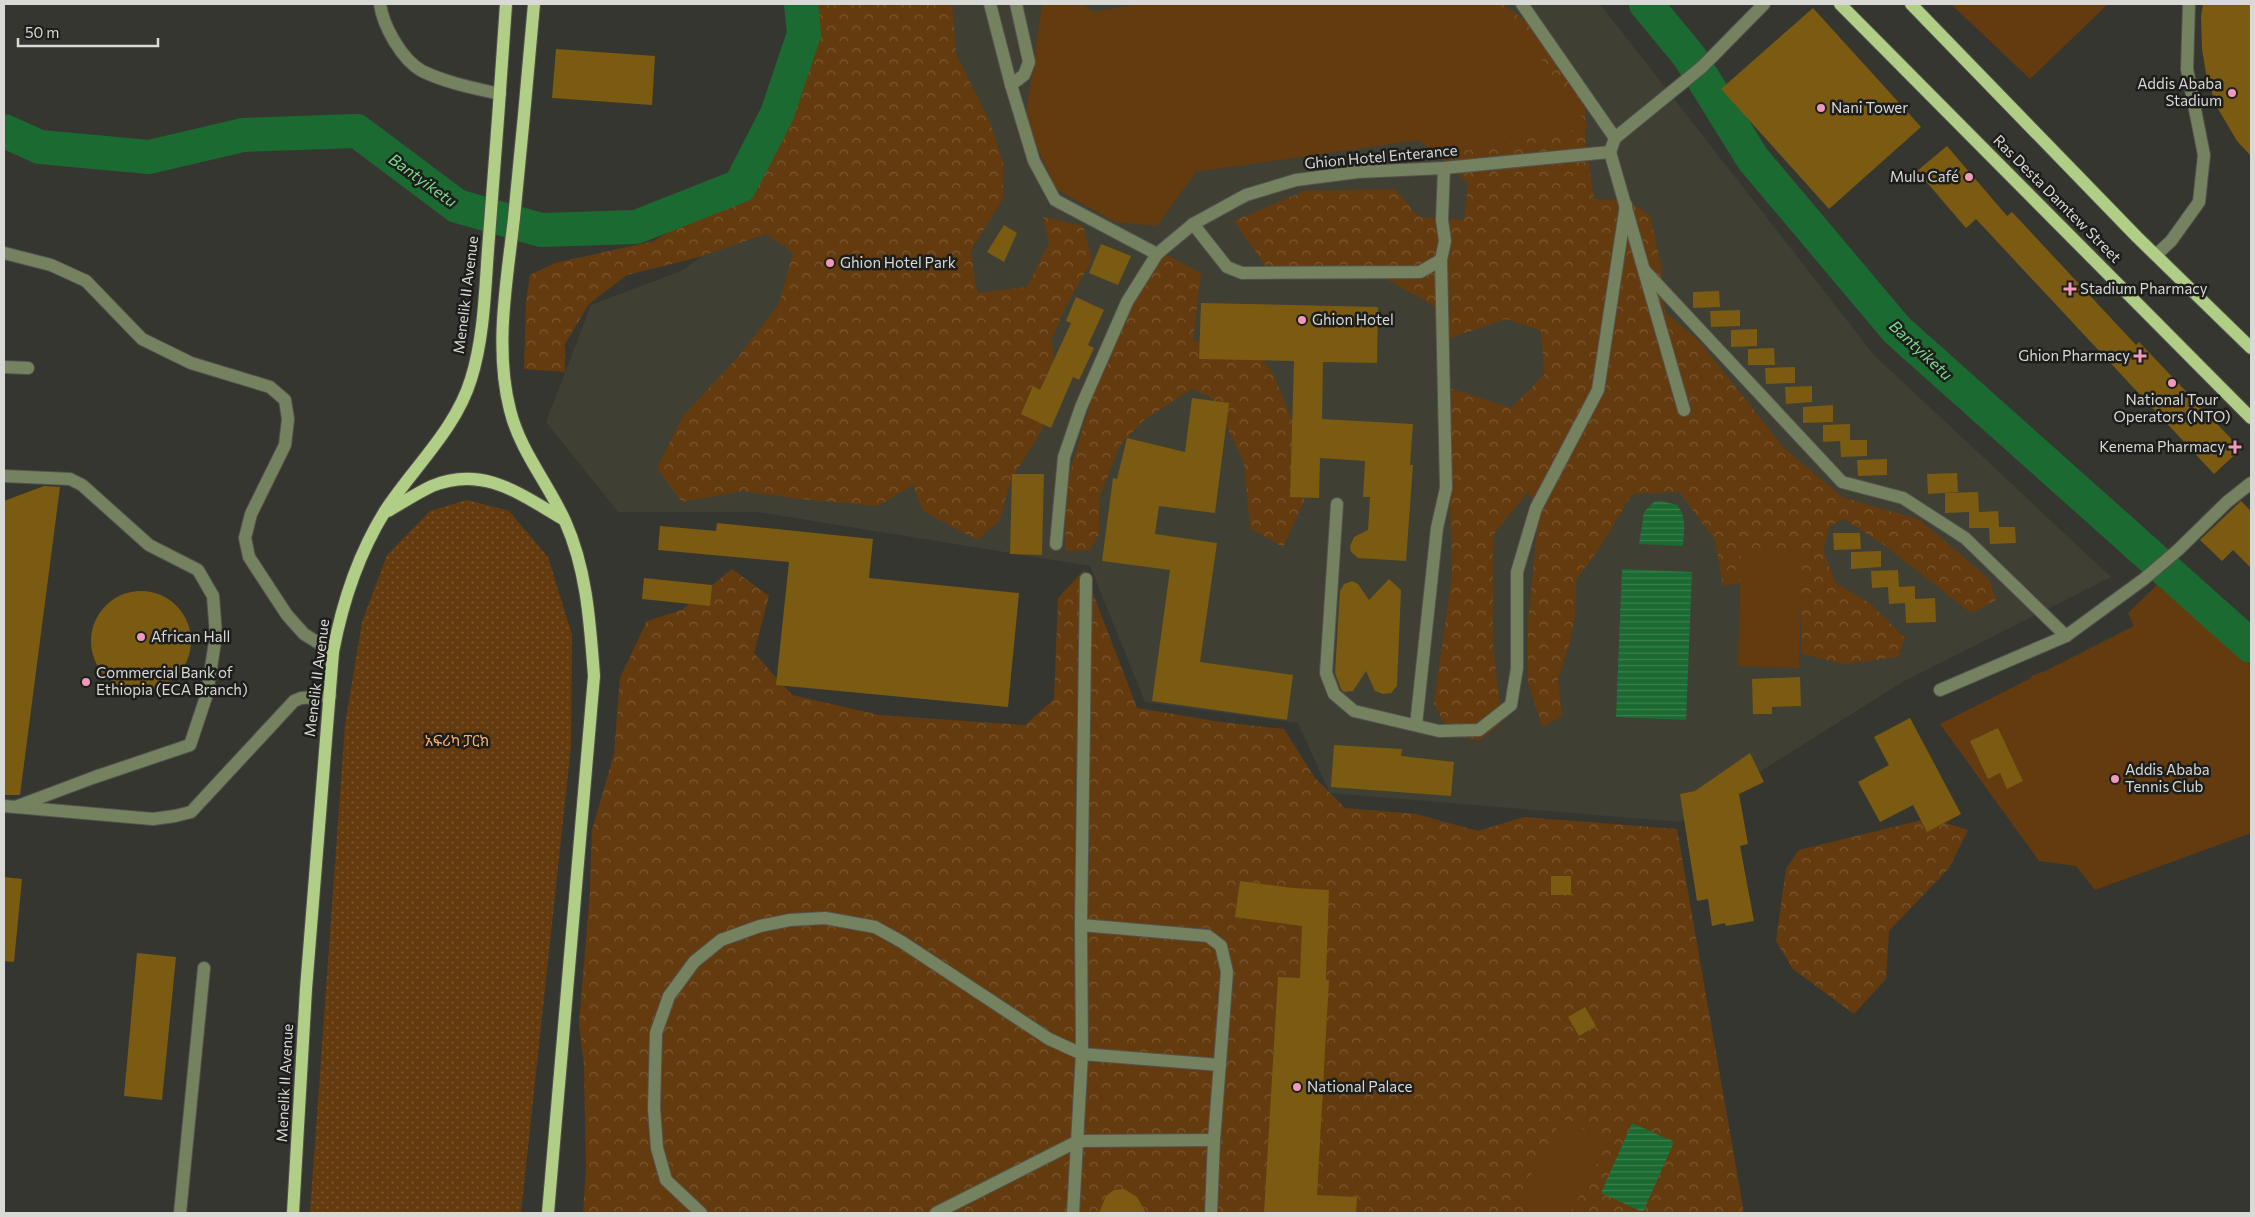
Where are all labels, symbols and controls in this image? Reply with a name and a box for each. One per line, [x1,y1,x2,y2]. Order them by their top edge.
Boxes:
scale bar [18,15,158,47]
text: 50 m [25,23,59,41]
place label: Addis Ababa Stadium [2137,74,2222,109]
marker: Addis Ababa Stadium [2226,87,2238,99]
place label: Nani Tower [1831,98,1908,116]
marker: Nani Tower [1815,102,1827,114]
street label: Ras Desta Damtew Street [1990,131,2125,266]
street label: Ghion Hotel Enterance [1304,140,1458,172]
water label: Bantyiketu [386,149,461,211]
place label: Mulu Café [1890,167,1959,185]
marker: Mulu Café [1963,171,1975,183]
street label: Menelik II Avenue [449,235,481,355]
place label: Ghion Hotel Park [840,253,956,271]
marker: Ghion Hotel Park [824,257,836,269]
place label: Stadium Pharmacy [2080,279,2208,297]
marker: Stadium Pharmacy [2064,283,2076,295]
place label: Ghion Hotel [1312,310,1394,328]
marker: Ghion Hotel [1296,314,1308,326]
water label: Bantyiketu [1886,316,1957,384]
place label: Ghion Pharmacy [2018,346,2130,364]
marker: Ghion Pharmacy [2134,350,2146,362]
marker: National Tour Operators (NTO) [2166,377,2178,389]
place label: National Tour Operators (NTO) [2114,390,2230,425]
place label: Kenema Pharmacy [2099,437,2225,455]
marker: Kenema Pharmacy [2229,441,2241,453]
street label: Menelik II Avenue [300,618,332,738]
place label: African Hall [151,627,230,645]
marker: African Hall [135,631,147,643]
place label: Commercial Bank of Ethiopia (ECA Branch) [96,663,248,698]
marker: Commercial Bank of Ethiopia (ECA Branch) [80,676,92,688]
park label: አፍሪካ ፓርክ [425,731,489,749]
place label: Addis Ababa Tennis Club [2125,760,2210,795]
marker: Addis Ababa Tennis Club [2109,773,2121,785]
street label: Menelik II Avenue [272,1023,296,1143]
place label: National Palace [1307,1077,1413,1095]
marker: National Palace [1291,1081,1303,1093]

